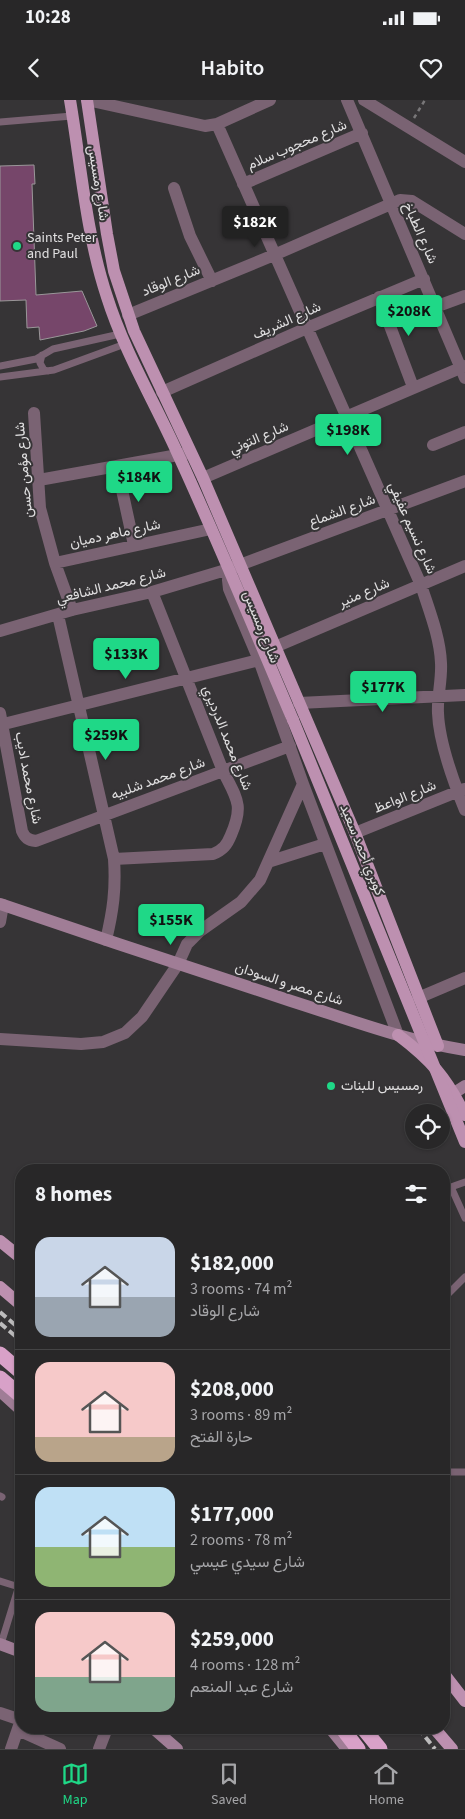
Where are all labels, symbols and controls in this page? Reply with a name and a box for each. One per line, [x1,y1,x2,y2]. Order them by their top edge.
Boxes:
text: 10:28 [25,4,71,31]
text: Habito [201,52,264,84]
icon: back [20,54,48,82]
icon: heart [417,54,445,82]
street label: شارع محجوب سلام [244,115,350,175]
street label: شارع رمسيس [82,144,114,222]
street label: شارع الطباخ [398,199,442,267]
pin: $182K [220,206,290,248]
text: $182K [233,211,277,233]
place label: Saints Peter and Paul [27,228,97,264]
marker: Saints Peter and Paul [11,240,23,252]
street label: شارع الوقاد [139,260,203,302]
pin: $208K [374,294,444,337]
street label: شارع الشريف [250,297,324,345]
text: $208K [387,300,431,322]
pin: $198K [313,414,383,456]
street label: شارع التوني [226,417,292,460]
text: $198K [326,419,370,441]
street label: شارع مؤمن حسن [10,421,38,519]
pin: $184K [104,460,174,503]
text: $184K [117,466,161,488]
street label: شارع نسيم عفيفي [382,479,441,578]
street label: شارع الشماع [306,490,378,532]
street label: شارع ماهر دميان [68,515,162,553]
street label: شارع محمد الشافعي [54,563,168,610]
street label: شارع منير [334,573,393,613]
street label: شارع رمسيس [237,588,285,666]
pin: $133K [91,638,161,680]
text: $133K [104,643,148,665]
pin: $177K [348,670,418,713]
text: $177K [361,676,405,698]
street label: شارع محمد الدرديري [196,683,257,794]
pin: $259K [71,718,141,761]
text: $259K [84,724,128,746]
street label: شارع محمد اديب [9,730,47,826]
street label: شارع محمد شلبيه [108,753,208,805]
street label: شارع الواعظ [371,775,439,819]
street label: كوبري أحمد سعيد [334,801,389,899]
pin: $155K [136,904,206,946]
text: $155K [149,909,193,931]
street label: شارع مصر و السودان [232,957,346,1011]
place label: رمسيس للبنات [341,1076,423,1096]
marker: رمسيس للبنات [325,1080,337,1092]
map controls [405,1104,450,1149]
button: locate [405,1104,450,1149]
text: 8 homes [35,1179,112,1209]
icon: filters [402,1180,430,1208]
text: $182,000 [190,1248,274,1278]
icon: home [75,1257,135,1317]
text: 3 rooms · 74 m² [190,1278,292,1300]
text: شارع الوقاد [190,1300,260,1322]
text: $208,000 [190,1374,274,1404]
icon: home [75,1382,135,1442]
text: 3 rooms · 89 m² [190,1404,292,1426]
text: حارة الفتح [190,1426,253,1448]
text: $177,000 [190,1499,274,1529]
icon: home [75,1507,135,1567]
text: 2 rooms · 78 m² [190,1529,292,1551]
text: شارع سيدي عيسي [190,1551,305,1573]
text: $259,000 [190,1624,274,1654]
icon: home [75,1632,135,1692]
text: 4 rooms · 128 m² [190,1654,300,1676]
text: شارع عبد المنعم [190,1676,293,1698]
tab: Map [61,1760,89,1810]
tab: Saved [211,1760,247,1810]
tab: Home [369,1760,404,1810]

